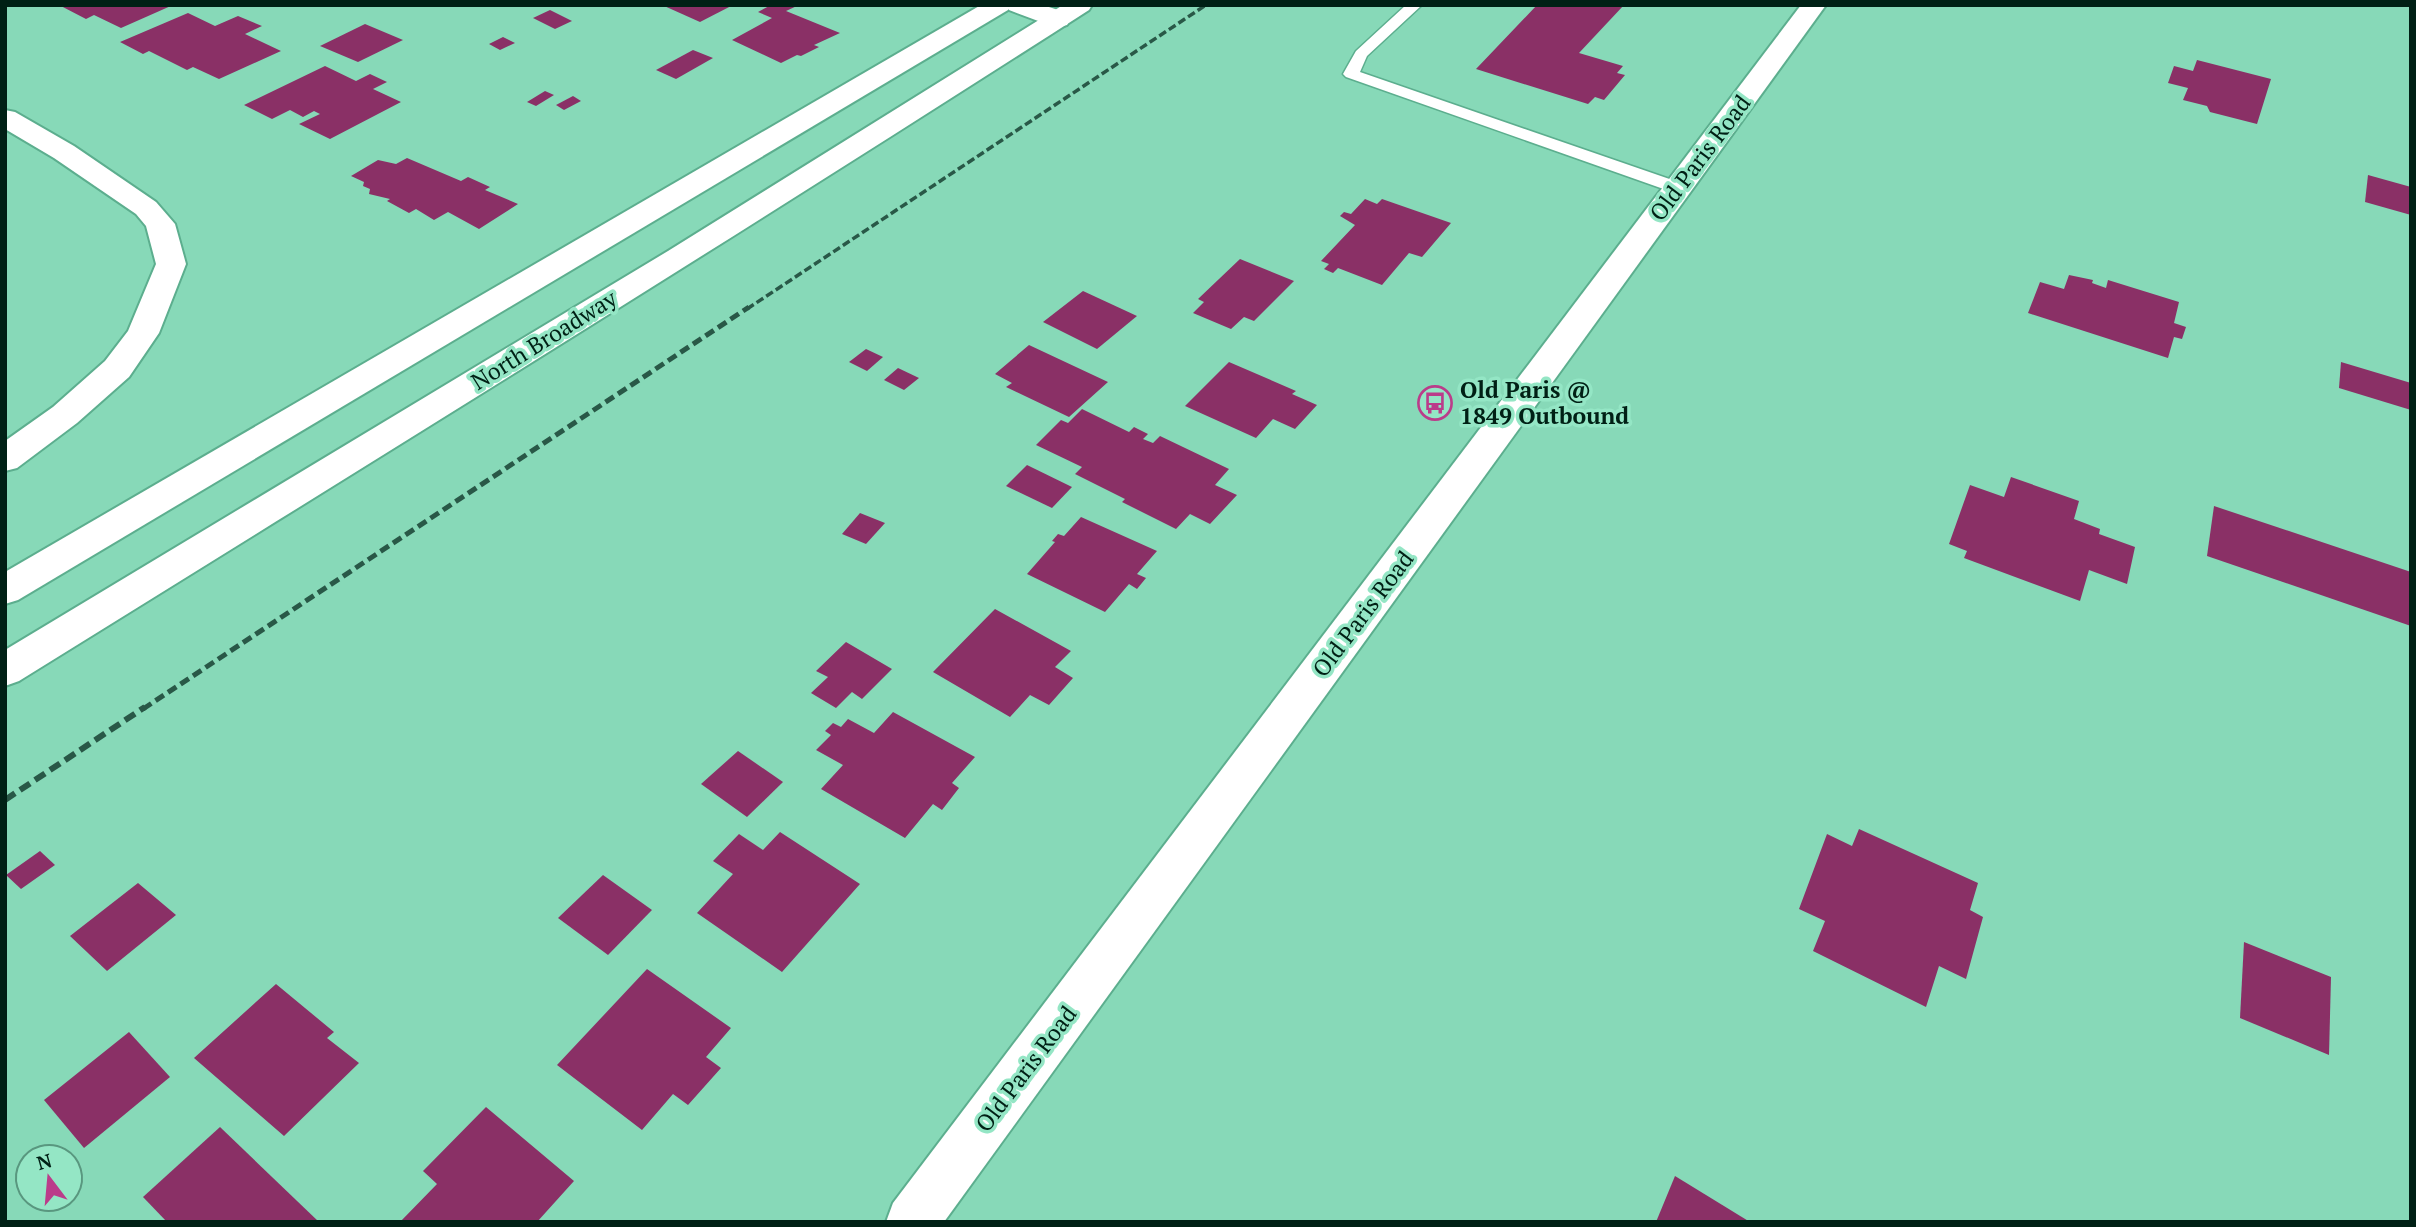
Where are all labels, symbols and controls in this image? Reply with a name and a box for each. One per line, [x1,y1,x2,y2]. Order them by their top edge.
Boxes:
street label: Old Paris Road [1642,88,1757,227]
street label: North Broadway [465,282,623,397]
place label: Old Paris @ 1849 Outbound [1460,374,1629,431]
bus stop icon: Old Paris @ 1849 Outbound [1416,384,1454,422]
street label: Old Paris Road [1305,544,1420,683]
street label: Old Paris Road [968,999,1083,1138]
north arrow [14,1143,84,1213]
text: N [34,1147,55,1175]

